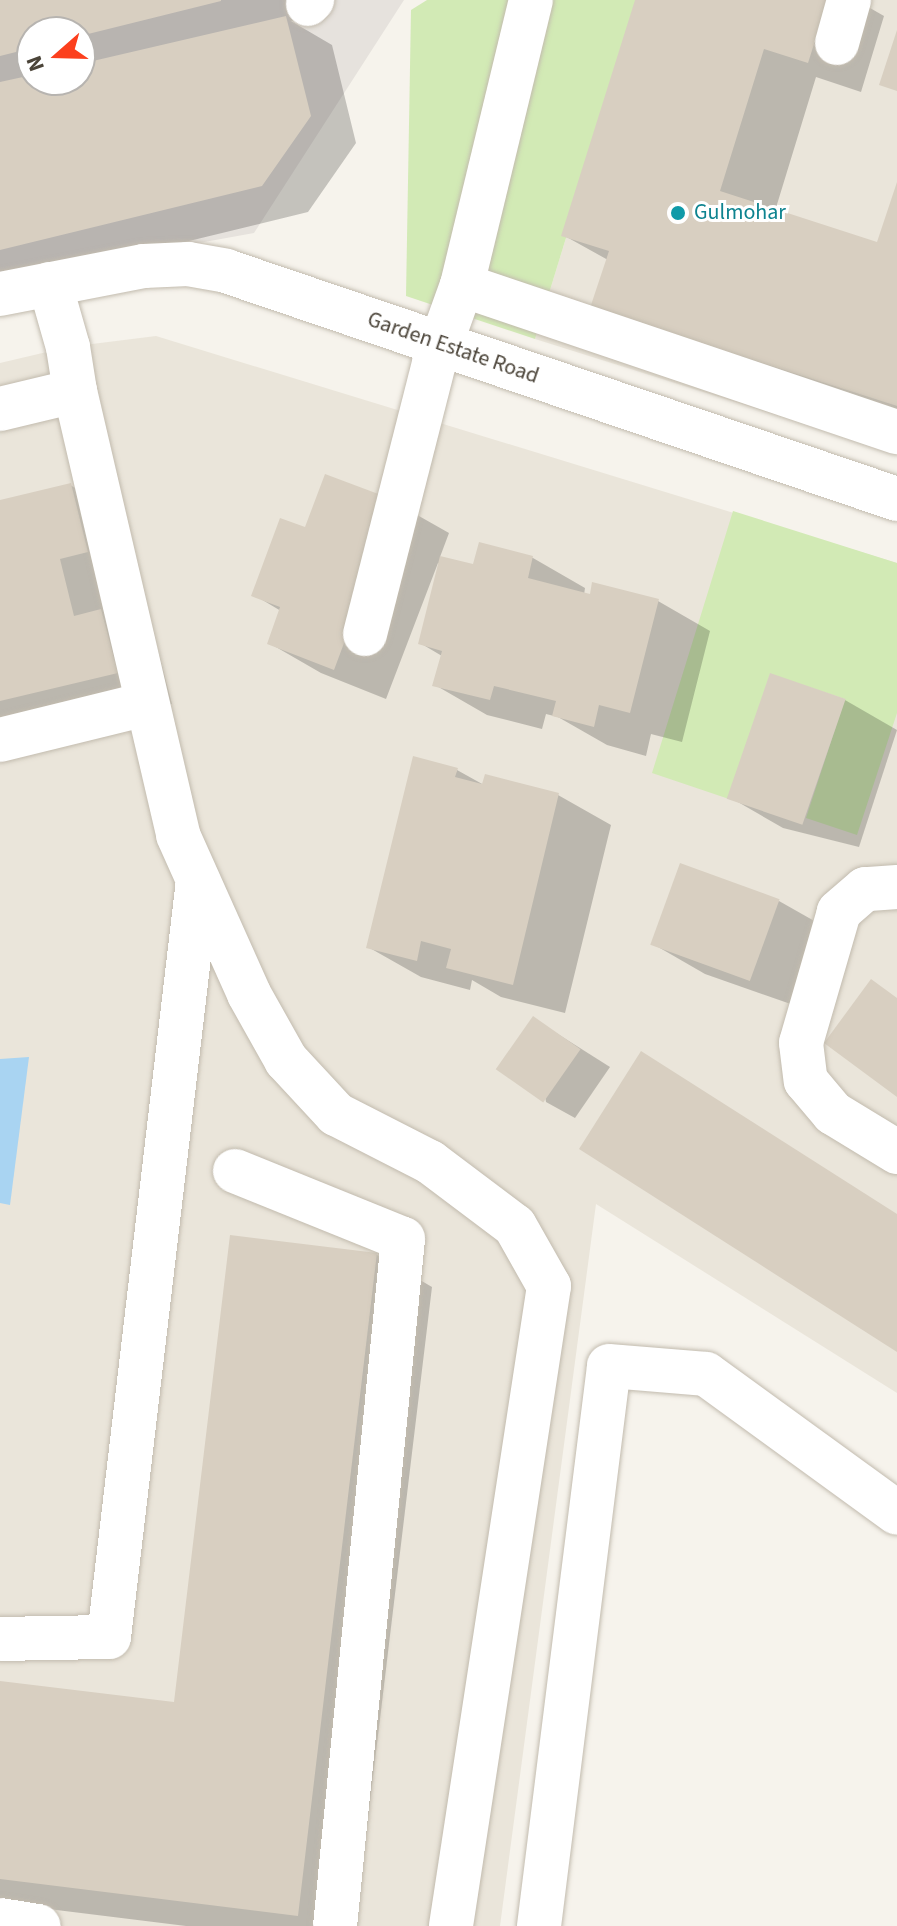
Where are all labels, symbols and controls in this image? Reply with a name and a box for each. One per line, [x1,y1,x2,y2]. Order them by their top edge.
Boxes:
north arrow [16,16,96,96]
text: N [18,51,53,76]
place label: Gulmohar [694,200,786,226]
marker: Gulmohar [669,204,687,222]
street label: Garden Estate Road [364,306,542,390]

